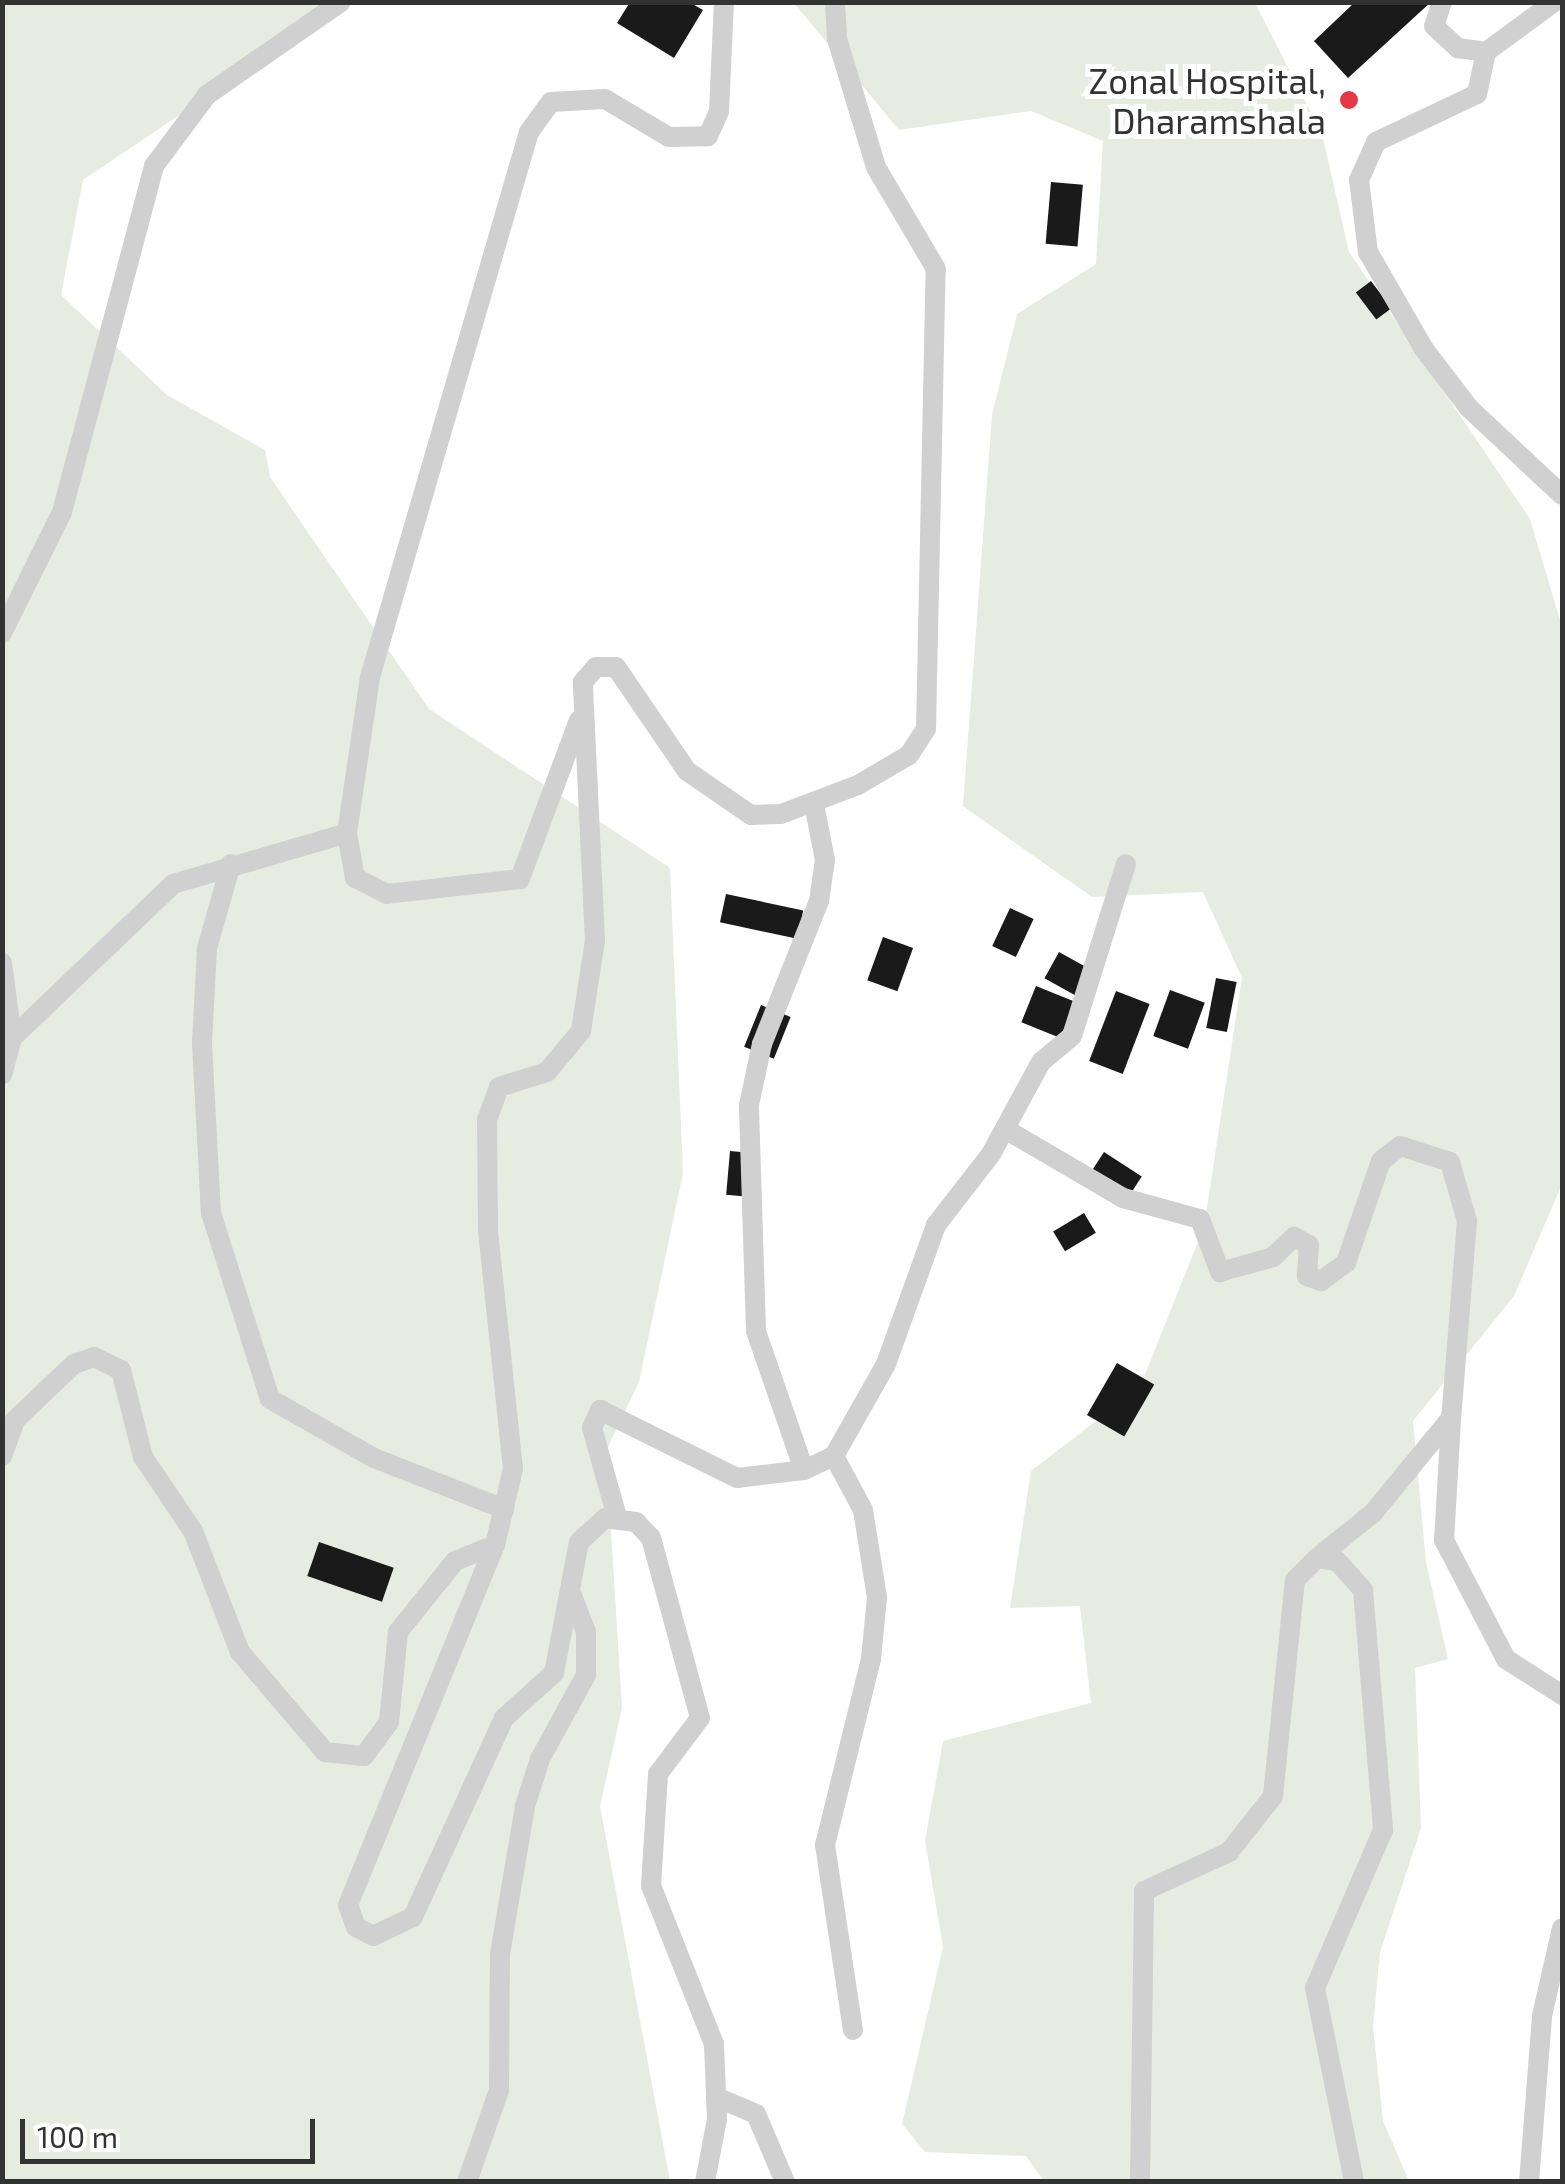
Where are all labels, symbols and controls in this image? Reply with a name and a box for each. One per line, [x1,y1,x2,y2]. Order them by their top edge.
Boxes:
place label: Zonal Hospital, Dharamshala [1088,59,1326,141]
marker: Zonal Hospital, Dharamshala [1336,87,1362,113]
scale bar [25,2099,320,2161]
text: 100 m [37,2118,118,2154]

